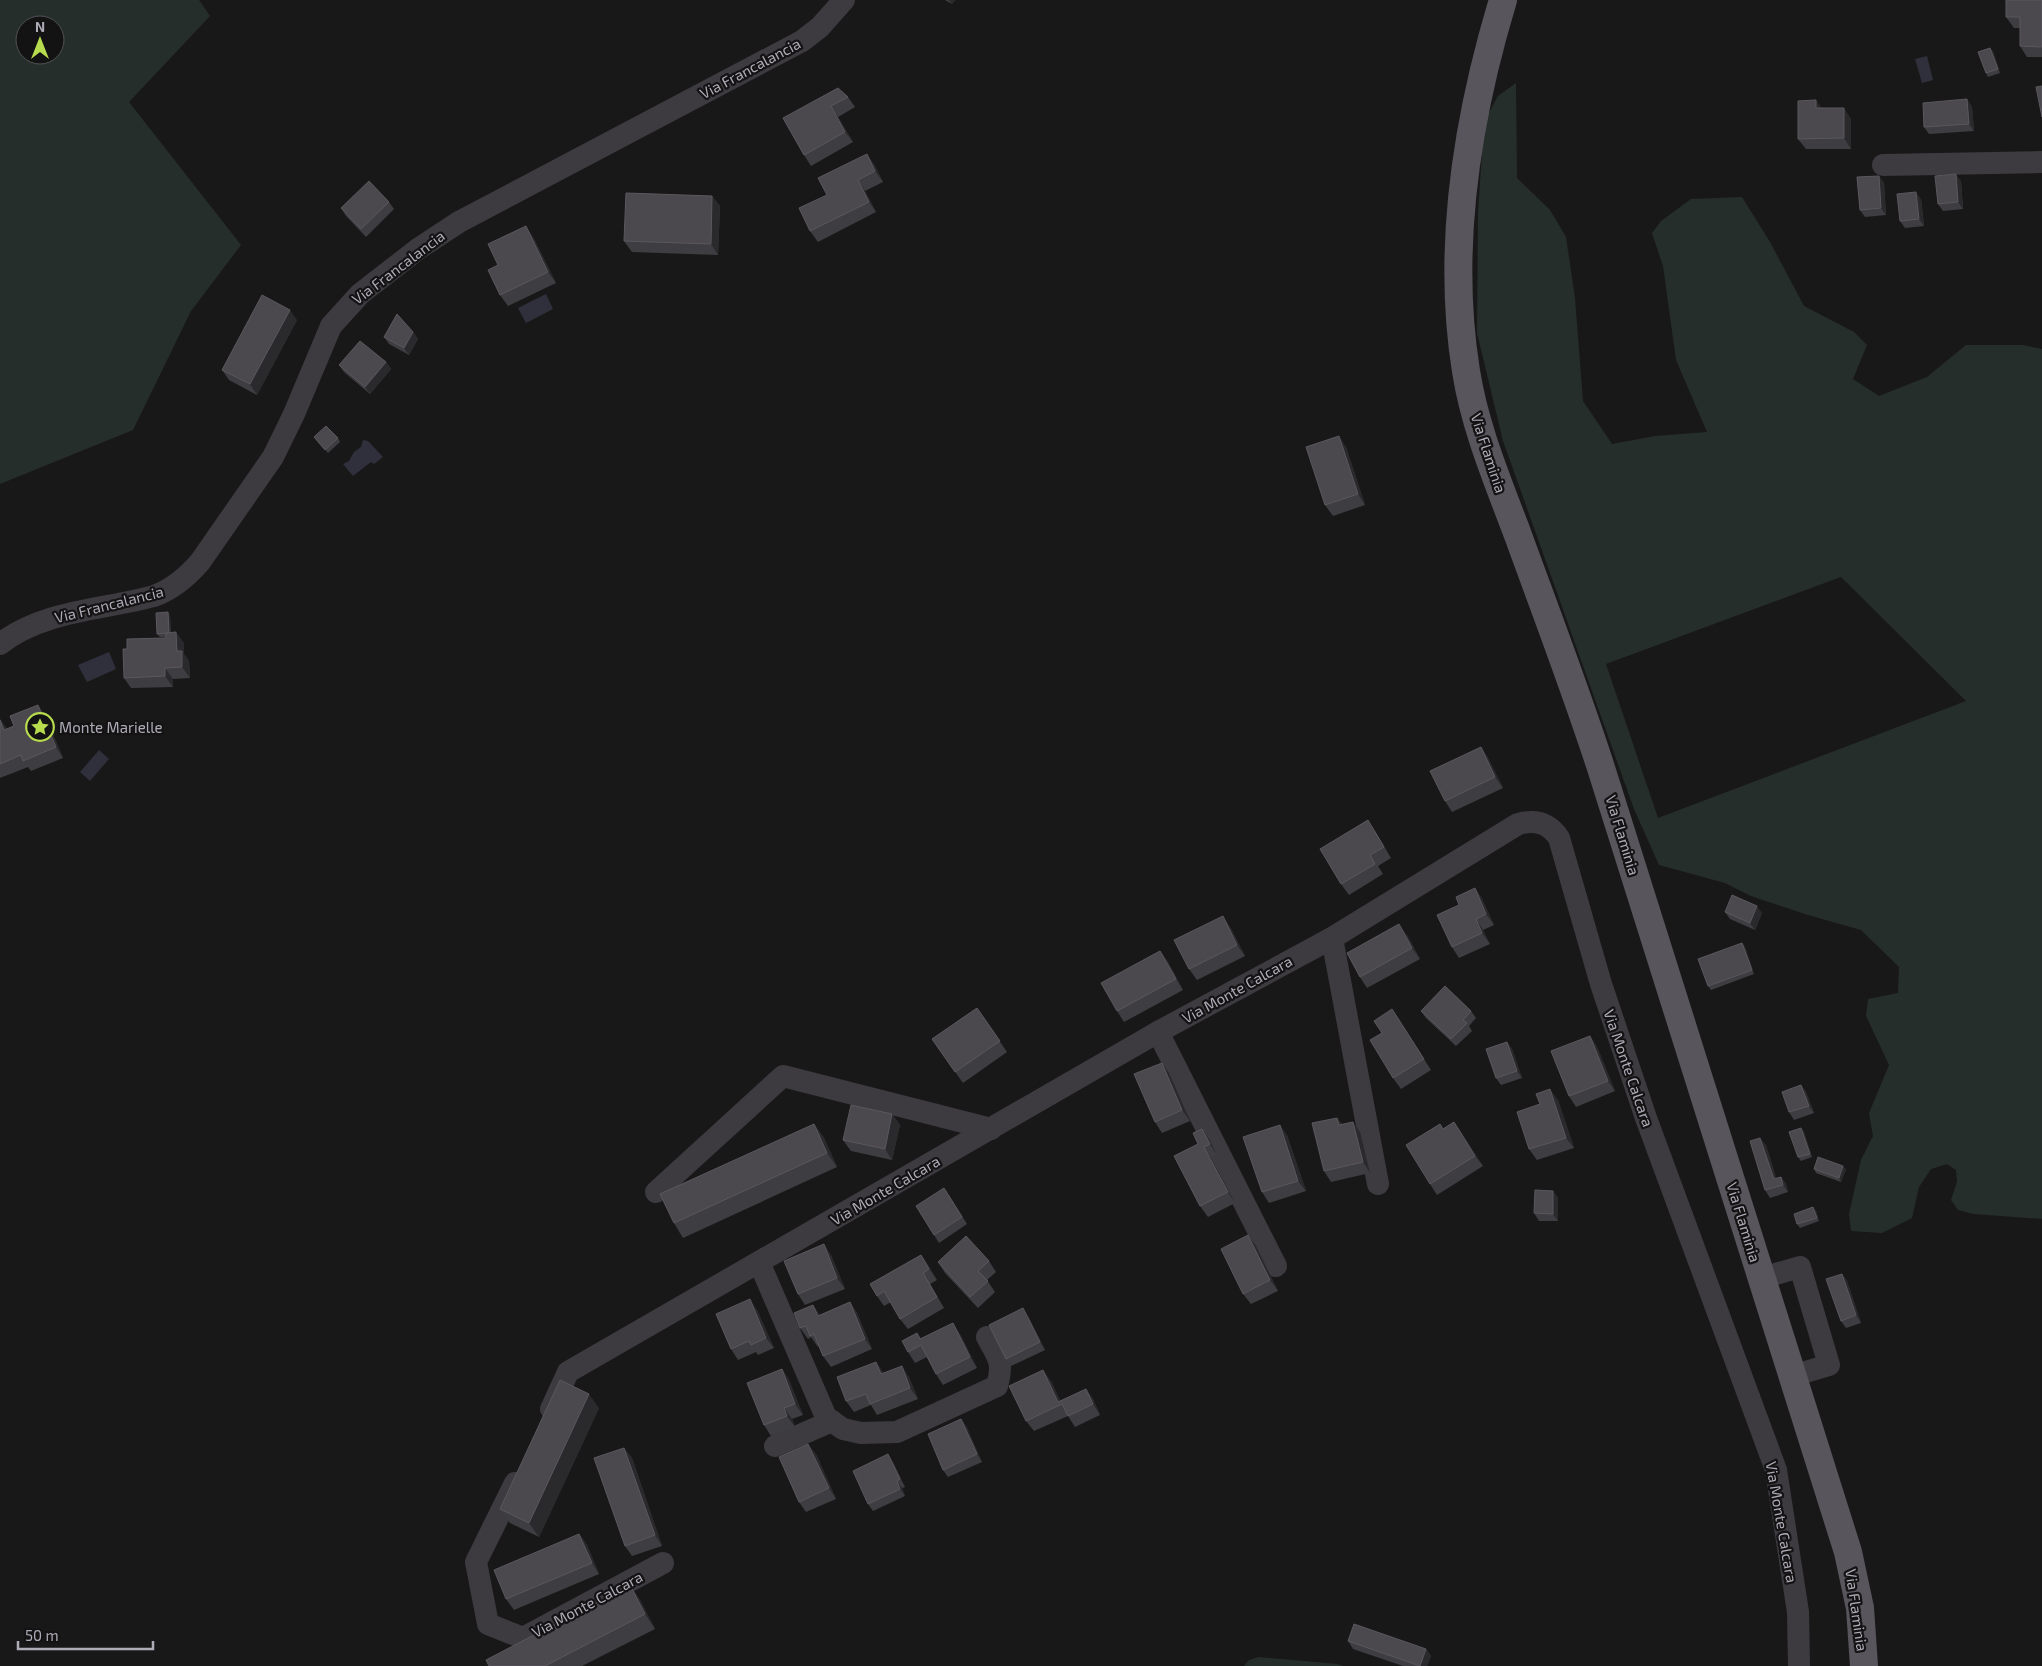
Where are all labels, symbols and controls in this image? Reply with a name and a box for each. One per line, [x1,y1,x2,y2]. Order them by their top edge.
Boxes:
north arrow [15,15,65,65]
text: N [35,18,45,35]
street label: Via Francalancia [697,34,803,102]
street label: Via Francalancia [348,226,448,308]
street label: Via Flaminia [1468,411,1510,495]
street label: Via Francalancia [53,582,165,626]
place icon: Monte Marielle [25,712,55,742]
place label: Monte Marielle [59,718,163,736]
street label: Via Flaminia [1602,793,1644,877]
street label: Via Monte Calcara [1179,951,1295,1027]
street label: Via Monte Calcara [1600,1007,1658,1129]
street label: Via Monte Calcara [827,1151,943,1229]
street label: Via Flaminia [1723,1180,1765,1264]
street label: Via Monte Calcara [1762,1460,1802,1584]
street label: Via Monte Calcara [528,1567,646,1641]
street label: Via Flaminia [1842,1568,1872,1652]
scale bar [18,1618,152,1650]
text: 50 m [25,1626,59,1644]

